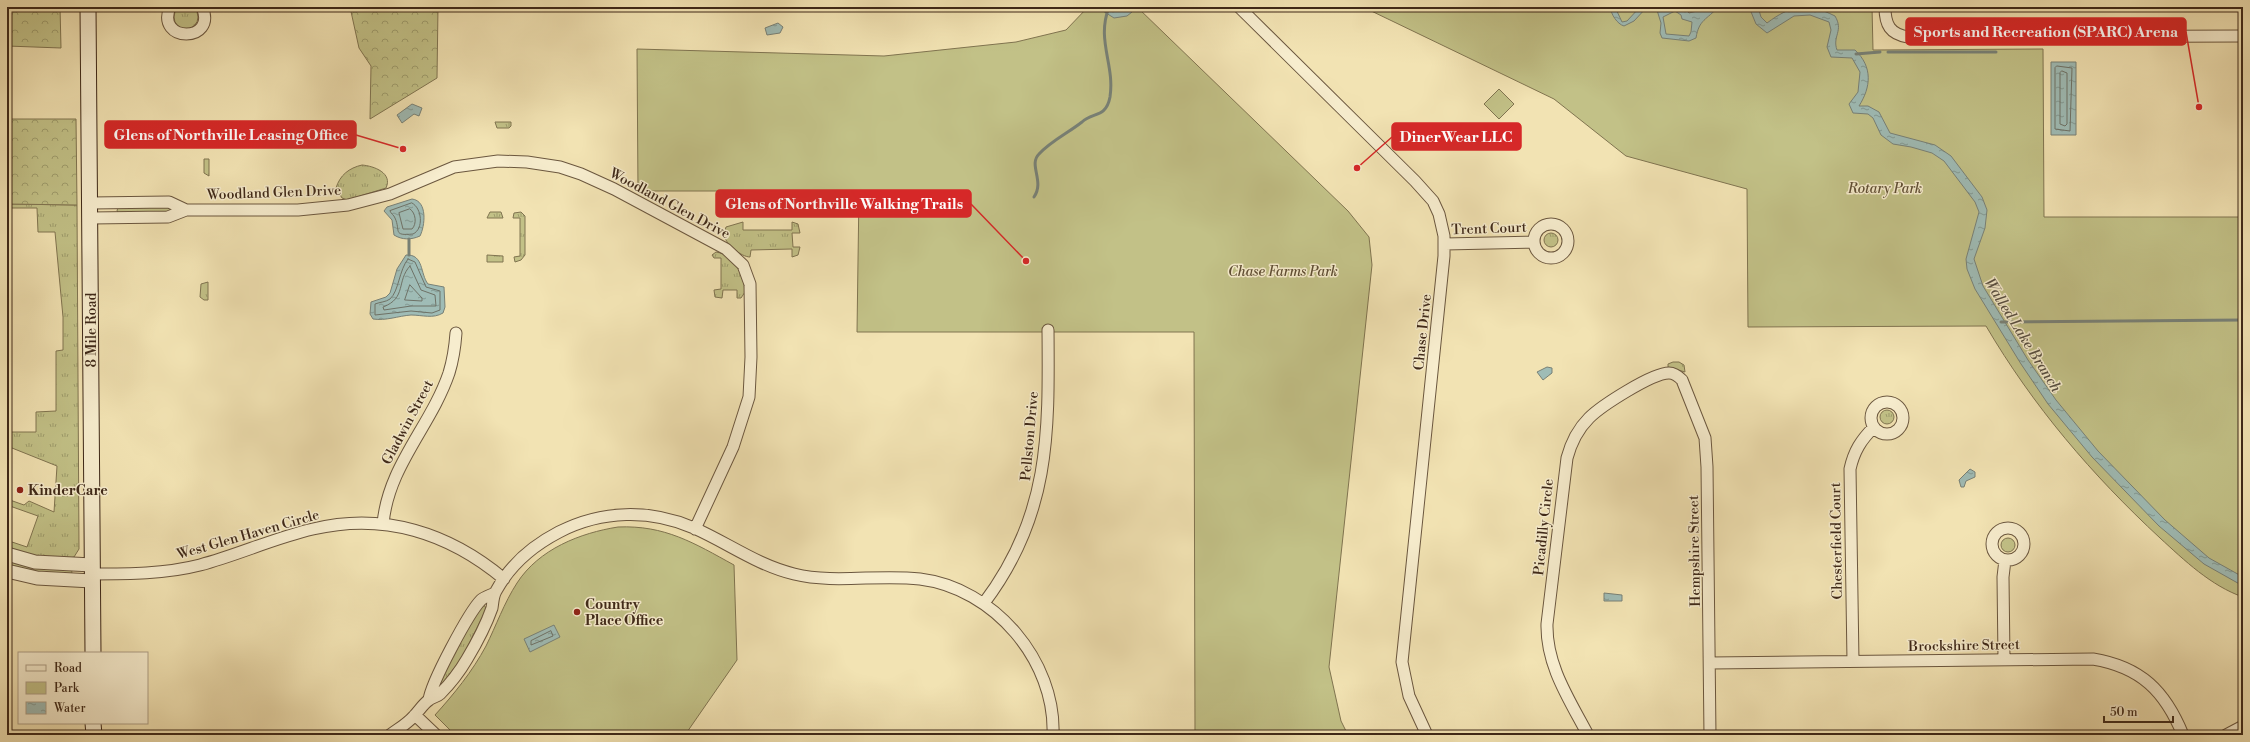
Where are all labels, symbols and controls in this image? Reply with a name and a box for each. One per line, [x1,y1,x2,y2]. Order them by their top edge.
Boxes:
callout: Sports and Recreation (SPARC) Arena [1906,18,2186,45]
text: Sports and Recreation (SPARC) Arena [1914,23,2179,42]
callout: Glens of Northville Leasing Office [105,121,356,148]
callout: DinerWear LLC [1392,123,1521,150]
text: Glens of Northville Leasing Office [114,126,348,145]
text: DinerWear LLC [1400,128,1512,147]
street label: Woodland Glen Drive [605,164,733,243]
park label: Rotary Park [1847,180,1922,198]
street label: Woodland Glen Drive [206,182,341,204]
callout: Glens of Northville Walking Trails [716,190,971,217]
text: Glens of Northville Walking Trails [725,195,963,214]
street label: Trent Court [1451,219,1527,239]
park label: Chase Farms Park [1228,263,1338,281]
water label: Walled Lake Branch [1980,275,2066,397]
street label: 8 Mile Road [83,292,101,368]
street label: Chase Drive [1410,293,1436,371]
street label: Gladwin Street [378,377,438,468]
street label: Pellston Drive [1017,391,1043,482]
street label: Picadilly Circle [1530,478,1558,576]
place label: KinderCare [28,482,108,500]
street label: Chesterfield Court [1827,482,1847,600]
marker: KinderCare [15,485,25,495]
street label: Hempshire Street [1685,495,1705,607]
street label: West Glen Haven Circle [174,506,322,564]
place label: Country Place Office [585,596,664,630]
marker: Country Place Office [572,607,582,617]
street label: Brockshire Street [1907,636,2020,656]
legend [18,652,148,724]
text: Road [54,661,82,676]
text: Park [54,681,80,696]
scale bar [2104,698,2173,724]
text: Water [53,701,86,716]
text: 50 m [2110,705,2138,720]

